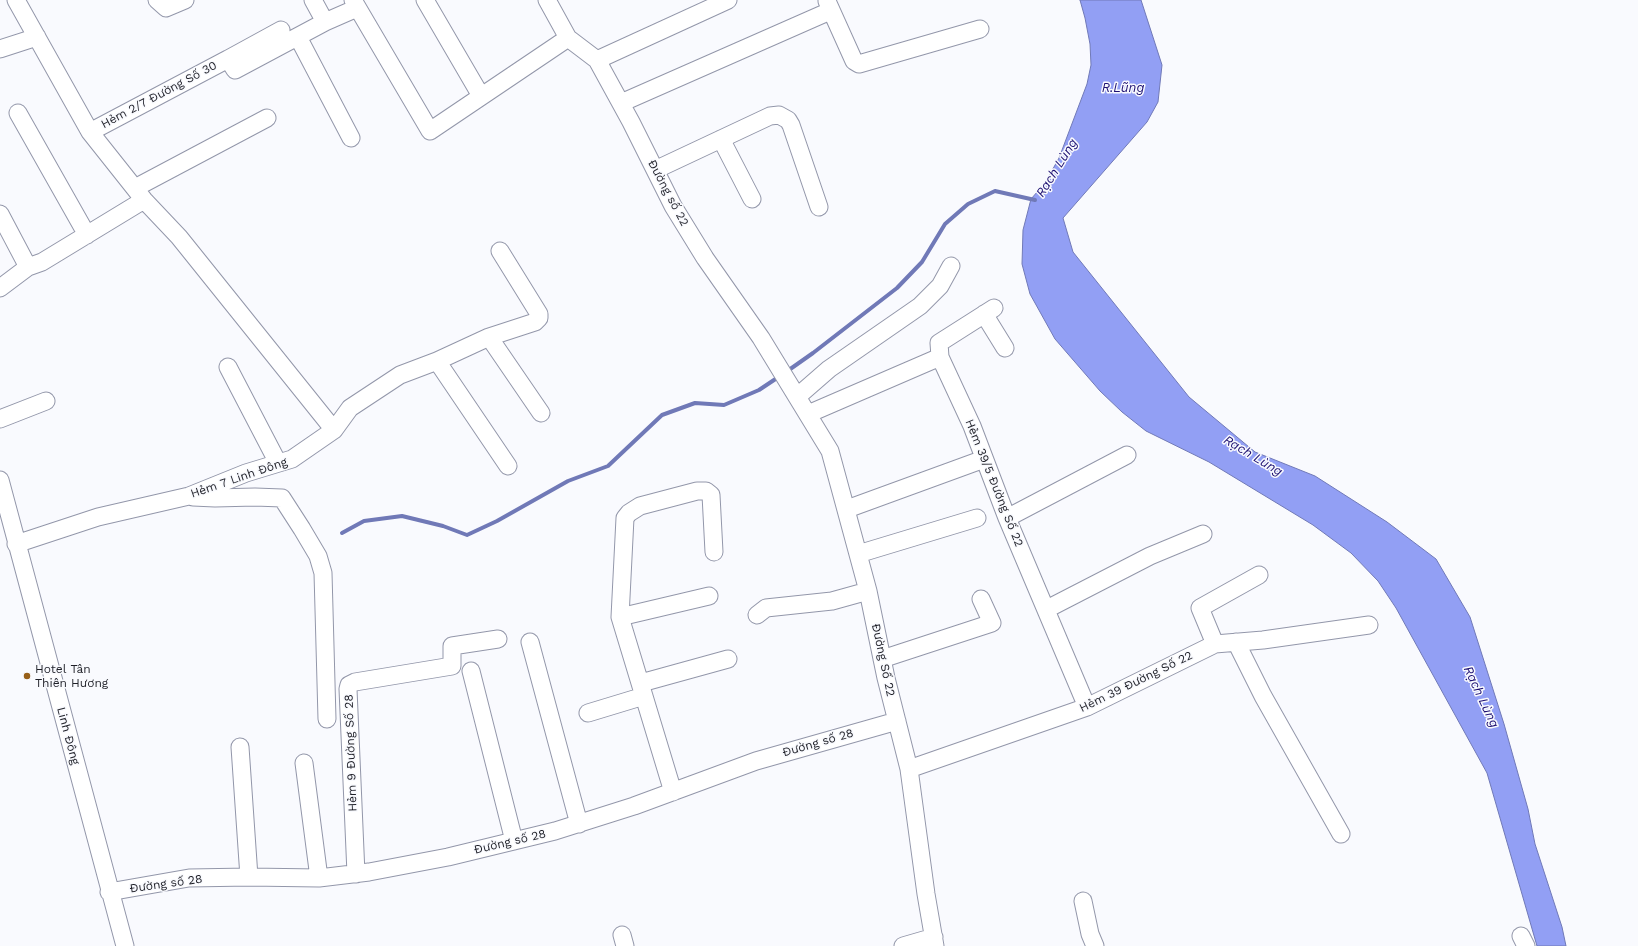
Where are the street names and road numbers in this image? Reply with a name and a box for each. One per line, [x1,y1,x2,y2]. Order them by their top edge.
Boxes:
street label: Hẻm 2/7 Đường Số 30 [99,58,219,132]
street label: Đường số 22 [645,157,691,229]
street label: Hẻm 39/5 Đường Số 22 [962,417,1026,549]
street label: Hẻm 7 Linh Đông [189,455,289,501]
street label: Đường Số 22 [868,622,898,698]
street label: Hẻm 39 Đường Số 22 [1077,648,1195,716]
street label: Hẻm 9 Đường Số 28 [342,694,360,812]
street label: Linh Đông [53,706,83,766]
street label: Đường số 28 [781,726,855,760]
street label: Đường số 28 [473,827,547,857]
street label: Đường số 28 [129,872,203,896]

